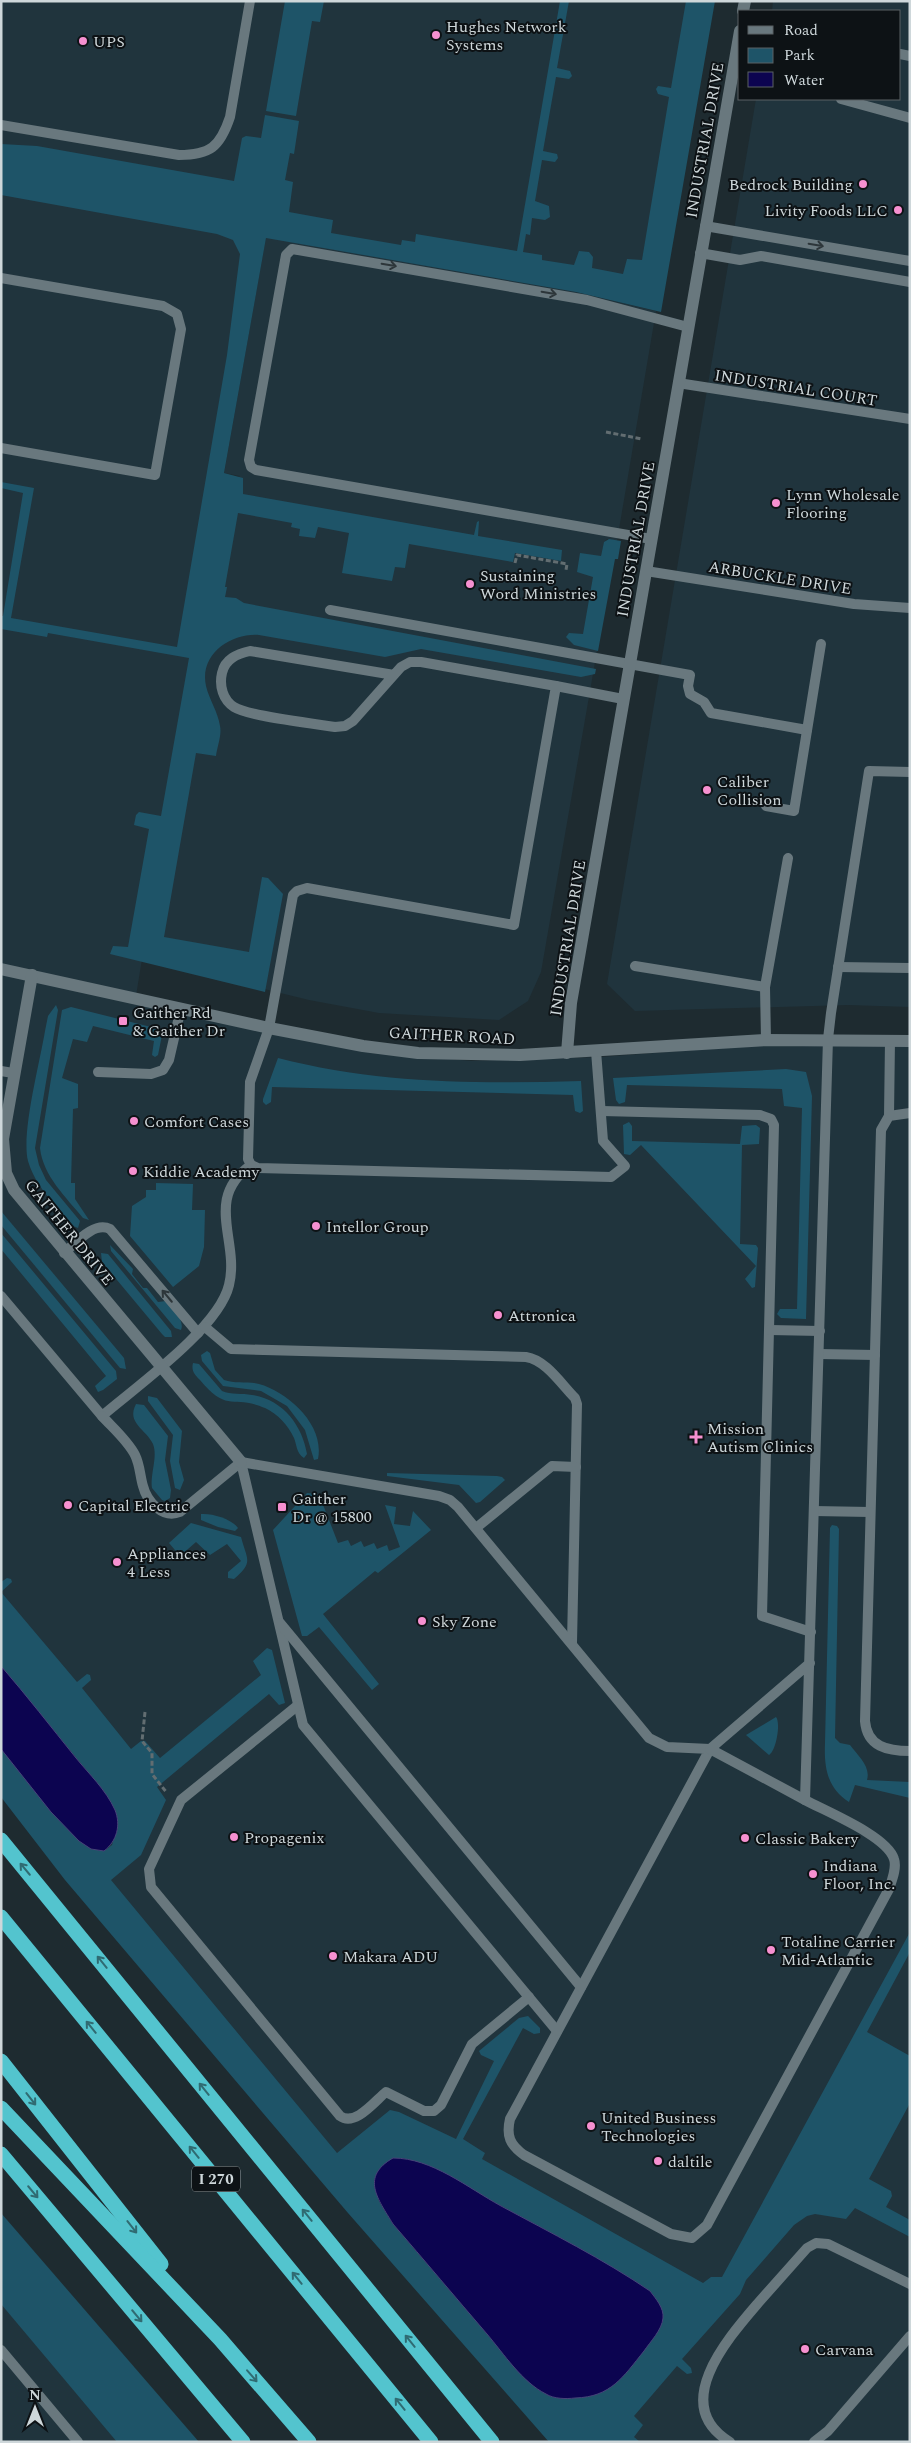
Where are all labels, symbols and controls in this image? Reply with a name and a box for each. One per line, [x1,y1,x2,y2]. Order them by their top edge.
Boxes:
legend [738,10,901,100]
place label: Hughes Network Systems [446,15,567,57]
text: Road [784,19,818,42]
marker: Hughes Network Systems [430,29,442,41]
place label: UPS [93,30,125,54]
marker: UPS [77,35,89,47]
text: Park [784,44,815,67]
street label: INDUSTRIAL DRIVE [679,60,730,220]
text: Water [784,69,824,92]
place label: Bedrock Building [729,173,853,197]
marker: Bedrock Building [857,178,869,190]
place label: Livity Foods LLC [765,199,888,223]
marker: Livity Foods LLC [892,204,904,216]
one-way arrow [808,240,824,250]
one-way arrow [381,261,397,271]
one-way arrow [541,289,557,299]
street label: INDUSTRIAL COURT [713,363,879,413]
street label: INDUSTRIAL DRIVE [610,459,661,619]
place label: Lynn Wholesale Flooring [786,483,899,525]
marker: Lynn Wholesale Flooring [770,497,782,509]
street label: ARBUCKLE DRIVE [707,555,853,601]
place label: Sustaining Word Ministries [480,564,597,606]
marker: Sustaining Word Ministries [464,578,476,590]
place label: Caliber Collision [717,770,782,812]
marker: Caliber Collision [701,784,713,796]
street label: INDUSTRIAL DRIVE [544,858,592,1018]
place label: Gaither Rd & Gaither Dr [133,1001,225,1043]
marker: Gaither Rd & Gaither Dr [117,1015,129,1027]
street label: GAITHER ROAD [388,1021,516,1051]
place label: Comfort Cases [144,1110,249,1134]
marker: Comfort Cases [128,1115,140,1127]
place label: Kiddie Academy [143,1160,260,1184]
marker: Kiddie Academy [127,1165,139,1177]
street label: GAITHER DRIVE [19,1174,120,1291]
place label: Intellor Group [326,1215,429,1239]
marker: Intellor Group [310,1220,322,1232]
one-way arrow [161,1290,172,1303]
place label: Attronica [508,1304,576,1328]
marker: Attronica [492,1309,504,1321]
place label: Mission Autism Clinics [707,1417,813,1459]
marker: Mission Autism Clinics [689,1430,703,1444]
place label: Gaither Dr @ 15800 [292,1487,372,1529]
place label: Capital Electric [78,1494,189,1518]
marker: Capital Electric [62,1499,74,1511]
marker: Gaither Dr @ 15800 [276,1501,288,1513]
place label: Appliances 4 Less [127,1542,206,1584]
marker: Appliances 4 Less [111,1556,123,1568]
place label: Sky Zone [432,1610,497,1634]
marker: Sky Zone [416,1615,428,1627]
place label: Propagenix [244,1826,324,1850]
place label: Classic Bakery [755,1827,859,1851]
marker: Propagenix [228,1831,240,1843]
marker: Classic Bakery [739,1832,751,1844]
place label: Indiana Floor, Inc. [823,1854,895,1896]
one-way arrow [20,1863,31,1876]
marker: Indiana Floor, Inc. [807,1868,819,1880]
place label: Totaline Carrier Mid-Atlantic [781,1930,895,1972]
marker: Totaline Carrier Mid-Atlantic [765,1944,777,1956]
place label: Makara ADU [343,1945,438,1969]
marker: Makara ADU [327,1950,339,1962]
one-way arrow [96,1956,107,1969]
one-way arrow [86,2020,97,2033]
one-way arrow [199,2082,210,2095]
one-way arrow [26,2093,37,2106]
place label: United Business Technologies [601,2106,716,2148]
marker: United Business Technologies [585,2120,597,2132]
one-way arrow [189,2146,200,2159]
place label: daltile [668,2150,713,2174]
marker: daltile [652,2155,664,2167]
road number: I 270 [192,2166,240,2192]
one-way arrow [27,2185,38,2198]
one-way arrow [301,2208,312,2221]
one-way arrow [127,2220,137,2234]
one-way arrow [292,2272,303,2285]
one-way arrow [132,2309,143,2322]
one-way arrow [404,2335,415,2348]
place label: Carvana [815,2338,874,2362]
marker: Carvana [799,2343,811,2355]
one-way arrow [246,2369,258,2382]
north arrow [10,2383,60,2433]
text: N [29,2385,41,2406]
one-way arrow [395,2398,406,2411]

